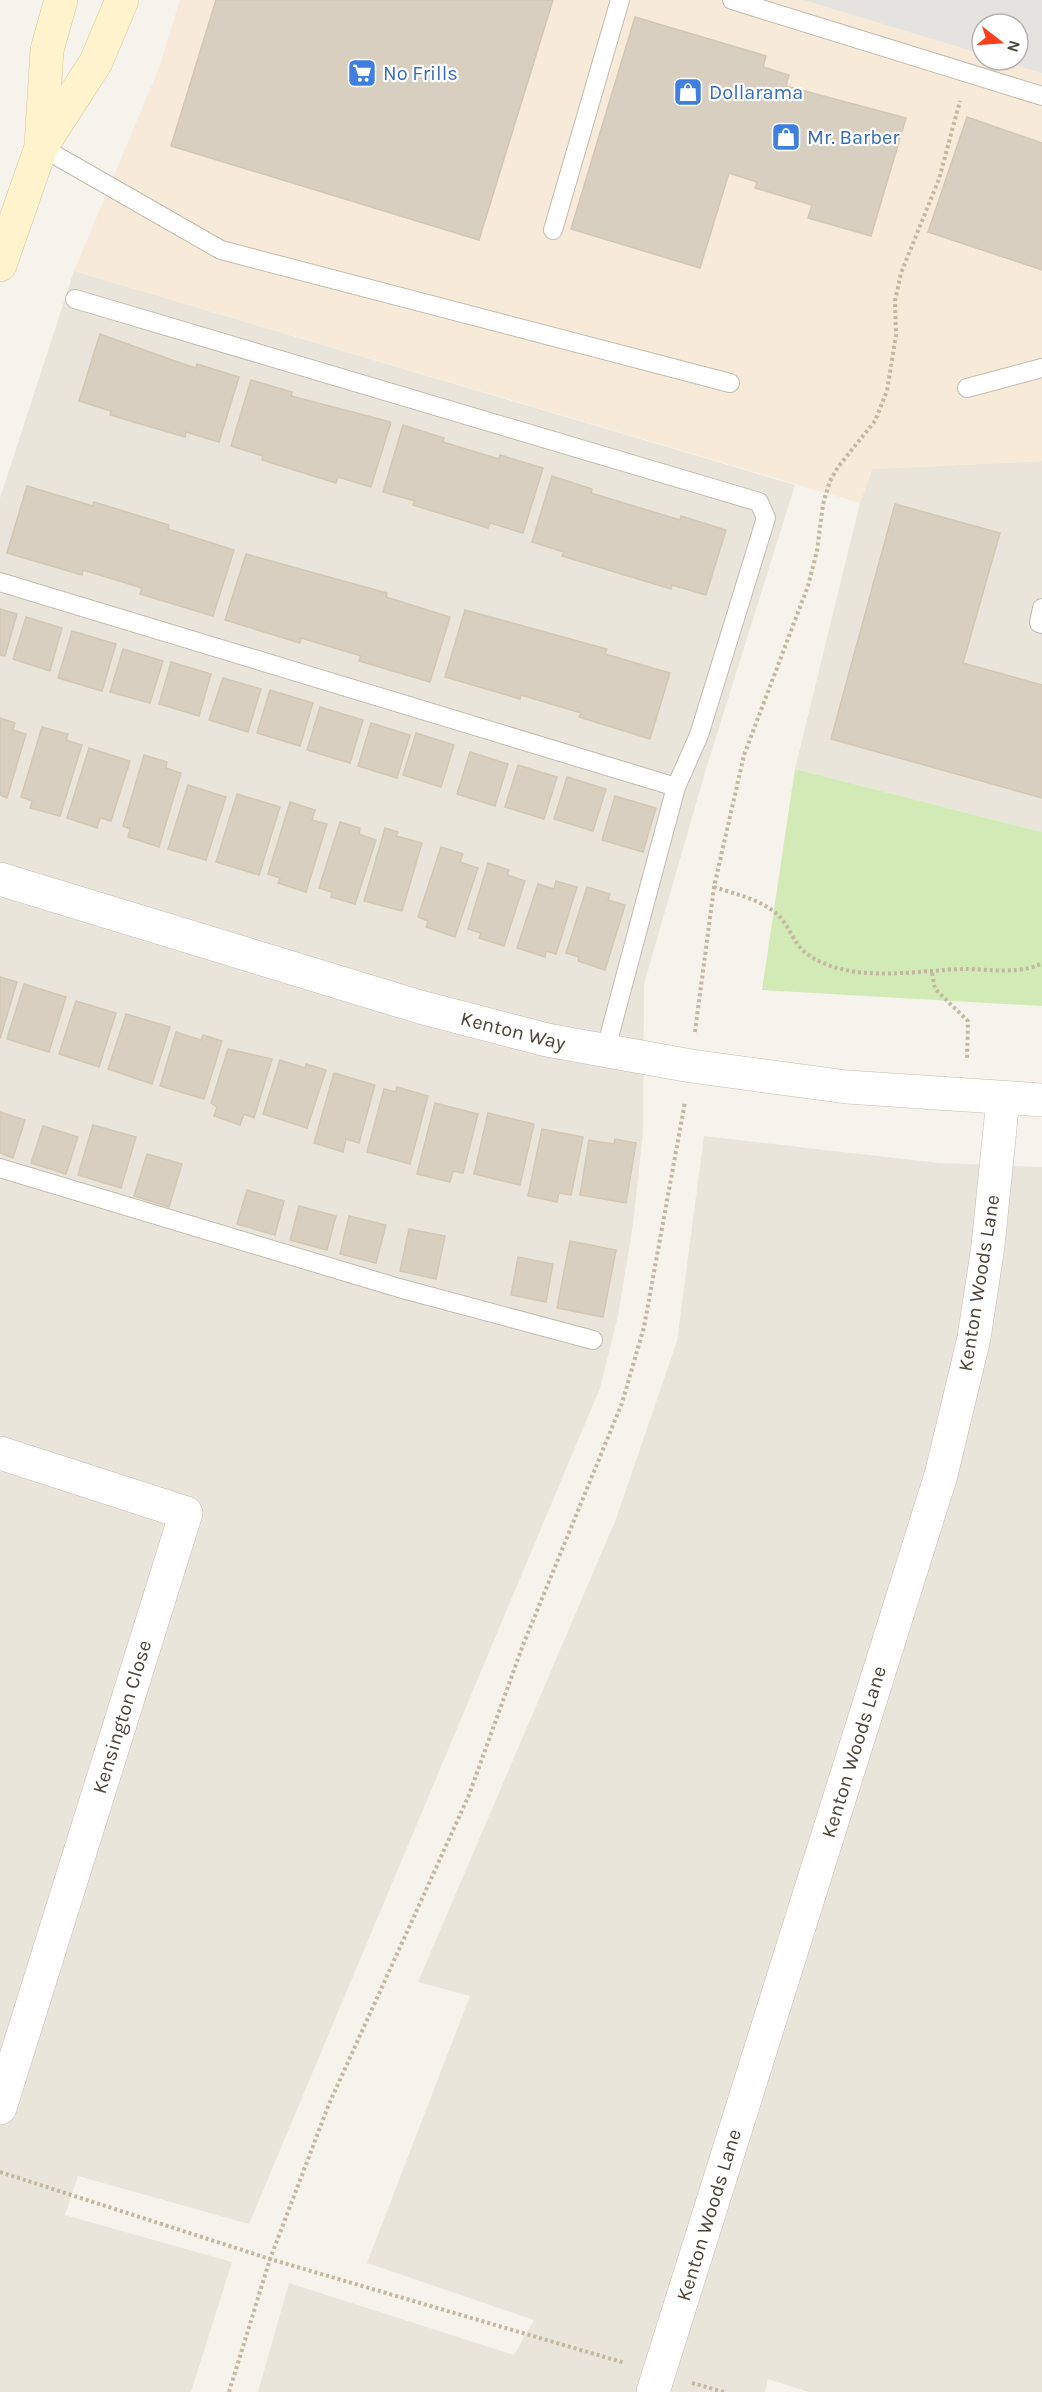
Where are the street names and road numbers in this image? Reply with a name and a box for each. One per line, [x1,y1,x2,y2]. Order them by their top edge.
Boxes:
street label: Kenton Way [458,1007,568,1055]
street label: Kenton Woods Lane [954,1193,1004,1373]
street label: Kensington Close [88,1638,156,1796]
street label: Kenton Woods Lane [817,1663,891,1841]
street label: Kenton Woods Lane [672,2126,746,2304]

